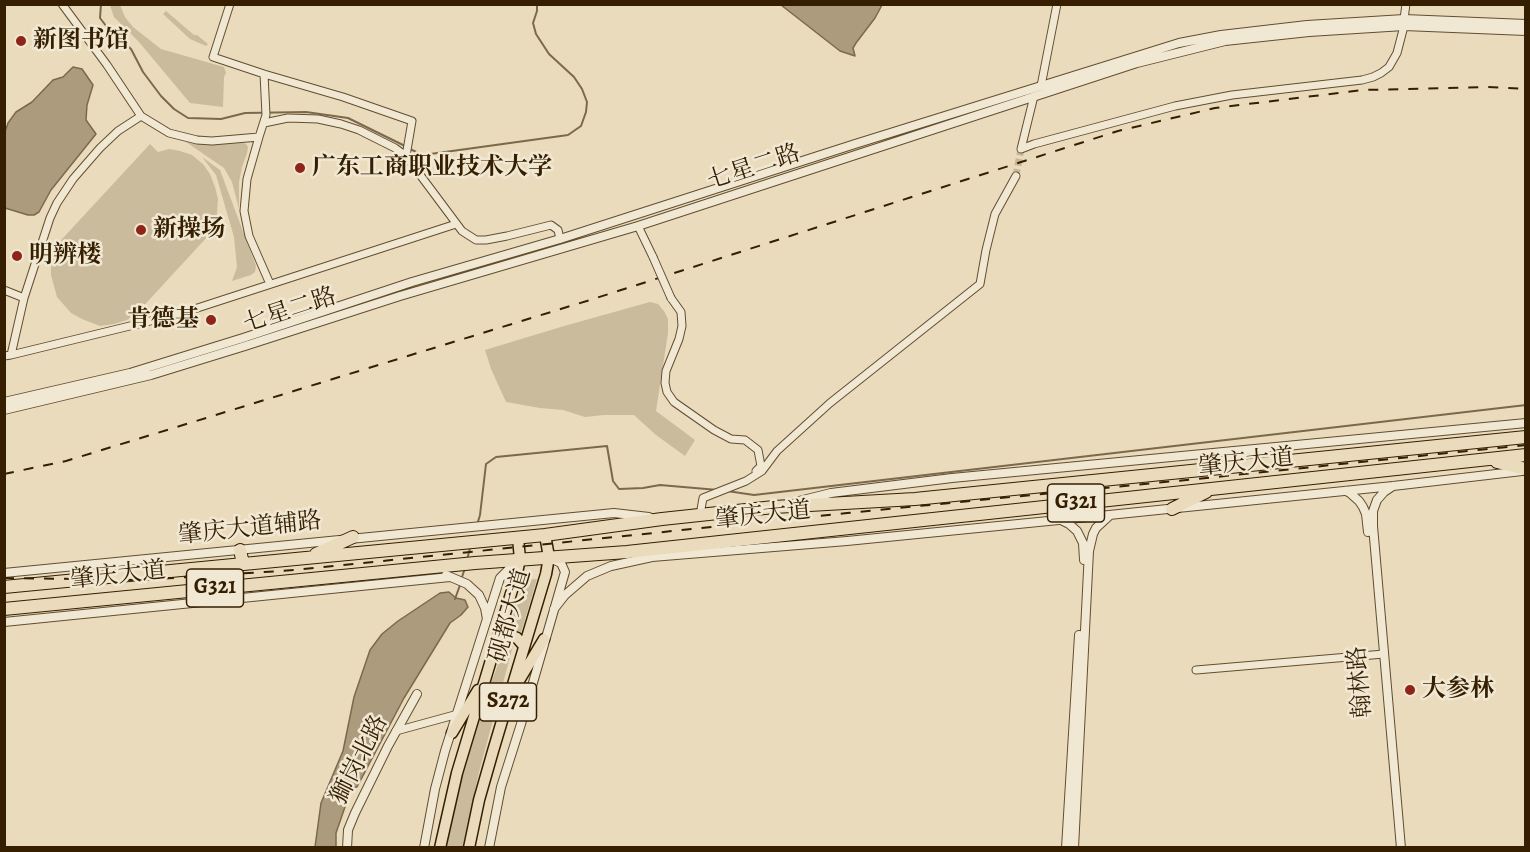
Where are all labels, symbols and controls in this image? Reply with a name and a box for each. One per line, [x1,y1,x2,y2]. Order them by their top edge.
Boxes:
place label: 新图书馆 [33,27,129,55]
marker: 新图书馆 [14,34,28,48]
street label: 七星二路 [704,139,804,197]
place label: 广东工商职业技术大学 [312,154,552,182]
marker: 广东工商职业技术大学 [293,161,307,175]
place label: 新操场 [153,216,225,244]
marker: 新操场 [134,223,148,237]
place label: 明辨楼 [29,242,101,270]
marker: 明辨楼 [10,249,24,263]
street label: 七星二路 [240,282,340,340]
place label: 肯德基 [127,306,199,334]
marker: 肯德基 [204,313,218,327]
street label: 肇庆大道 [1197,444,1295,482]
road number: G321 [1048,484,1104,522]
street label: 肇庆大道 [714,497,812,535]
street label: 肇庆大道辅路 [177,507,323,551]
street label: 肇庆大道 [69,557,167,595]
street label: 砚都大道 [484,566,538,666]
road number: G321 [186,569,244,607]
street label: 翰林路 [1344,645,1378,719]
place label: 大参林 [1422,676,1494,704]
road number: S272 [480,683,536,721]
marker: 大参林 [1403,683,1417,697]
street label: 獅岗北路 [325,711,395,809]

